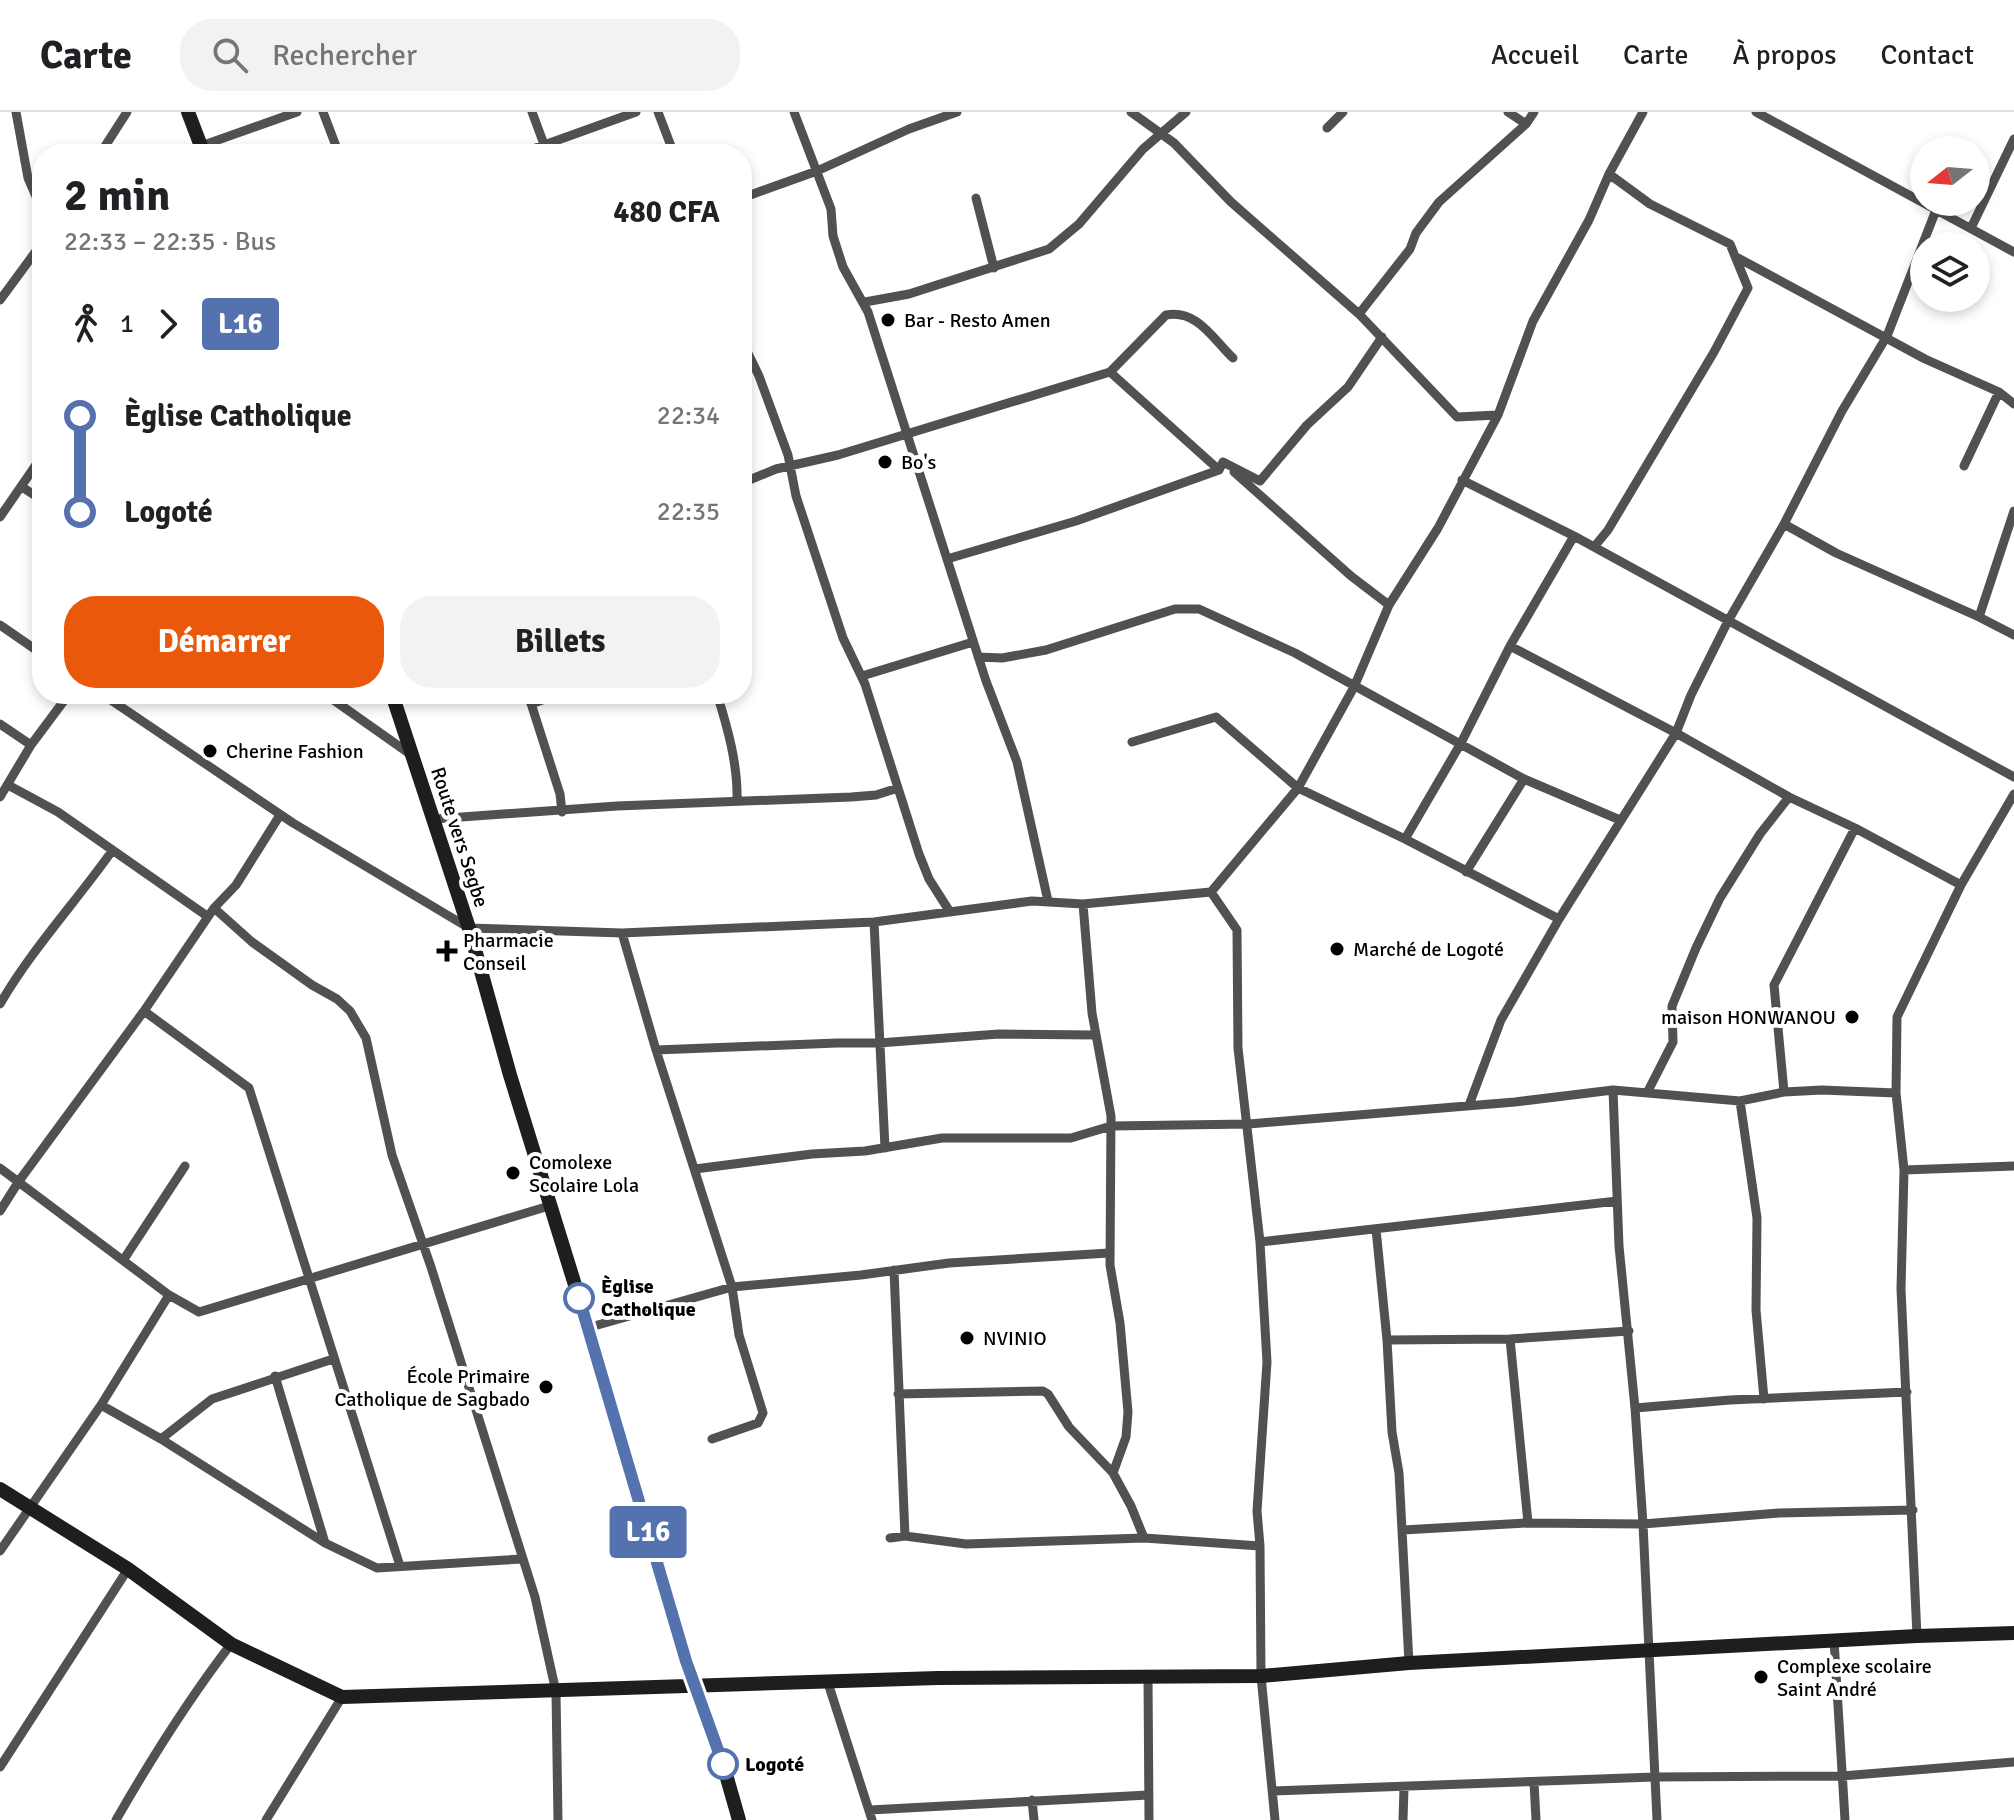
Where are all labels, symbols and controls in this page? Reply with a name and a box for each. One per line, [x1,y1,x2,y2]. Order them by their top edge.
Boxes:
search box [180,19,740,91]
text: Carte [40,32,132,79]
icon: search [208,33,252,77]
text: Rechercher [272,37,417,74]
text: Accueil [1491,38,1579,72]
text: Carte [1623,38,1688,72]
text: À propos [1732,38,1837,72]
text: Contact [1881,38,1974,72]
north arrow [1910,136,1990,216]
map controls [1910,136,1990,312]
text: 2 min [64,169,170,223]
text: 480 CFA [613,194,720,231]
text: 22:33 – 22:35 · Bus [64,226,276,258]
button: layers [1910,232,1990,312]
icon: walk [64,302,108,346]
icon: forward [146,302,190,346]
text: L16 [218,307,263,341]
text: 1 [120,308,134,340]
place label: Bar - Resto Amen [904,308,1051,333]
marker: Bar - Resto Amen [879,311,897,329]
text: Èglise Catholique [124,398,352,435]
text: 22:34 [657,400,720,432]
place label: Bo's [901,450,937,475]
marker: Bo's [876,453,894,471]
text: Logoté [124,494,213,531]
text: 22:35 [657,496,720,528]
button: Démarrer [64,596,384,688]
button: Billets [400,596,720,688]
place label: Cherine Fashion [226,739,364,764]
marker: Cherine Fashion [201,742,219,760]
street label: Route vers Segbe [425,764,494,910]
place label: Pharmacie Conseil [463,928,554,976]
place label: Marché de Logoté [1353,937,1504,962]
marker: Marché de Logoté [1328,940,1346,958]
marker: Pharmacie Conseil [438,942,456,960]
place label: maison HONWANOU [1661,1005,1836,1030]
marker: maison HONWANOU [1843,1008,1861,1026]
place label: Comolexe Scolaire Lola [529,1150,639,1198]
marker: Comolexe Scolaire Lola [504,1164,522,1182]
place label: Èglise Catholique [601,1274,696,1322]
marker: Èglise Catholique [564,1283,594,1313]
place label: NVINIO [983,1326,1047,1351]
marker: NVINIO [958,1329,976,1347]
place label: École Primaire Catholique de Sagbado [334,1364,530,1412]
marker: École Primaire Catholique de Sagbado [537,1378,555,1396]
line badge: L16 [602,1506,694,1558]
text: L16 [626,1515,670,1549]
place label: Complexe scolaire Saint André [1777,1654,1932,1702]
marker: Complexe scolaire Saint André [1752,1668,1770,1686]
marker: Logoté [708,1749,738,1779]
place label: Logoté [745,1752,804,1777]

